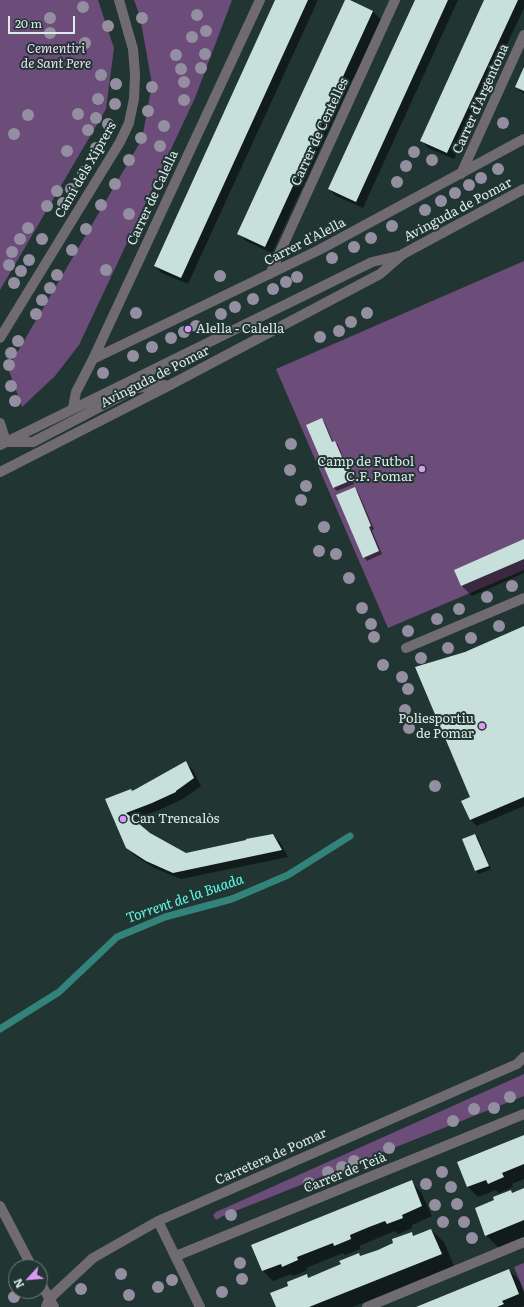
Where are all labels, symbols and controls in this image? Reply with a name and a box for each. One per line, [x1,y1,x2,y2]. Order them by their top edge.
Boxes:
scale bar [10,8,77,34]
text: 20 m [15,14,42,32]
park label: Cementiri de Sant Pere [21,41,91,72]
street label: Carrer d'Argentona [450,42,512,156]
street label: Carrer de Centelles [288,76,352,188]
street label: Camí dels Xiprers [52,119,120,221]
street label: Carrer de Calella [124,148,182,248]
street label: Avinguda de Pomar [401,175,515,245]
street label: Carrer d'Alella [262,215,348,269]
place label: Alella - Calella [196,321,284,337]
marker: Alella - Calella [183,324,193,334]
street label: Avinguda de Pomar [98,343,212,411]
place label: Camp de Futbol C.F. Pomar [317,454,414,485]
marker: Camp de Futbol C.F. Pomar [417,464,427,474]
place label: Poliesportiu de Pomar [398,711,474,742]
marker: Poliesportiu de Pomar [477,721,487,731]
place label: Can Trencalòs [131,811,219,827]
marker: Can Trencalòs [118,814,128,824]
water label: Torrent de la Buada [124,871,246,927]
street label: Carretera de Pomar [213,1125,329,1189]
street label: Carrer de Teià [302,1149,388,1197]
north arrow [8,1259,48,1299]
text: N [9,1276,27,1291]

